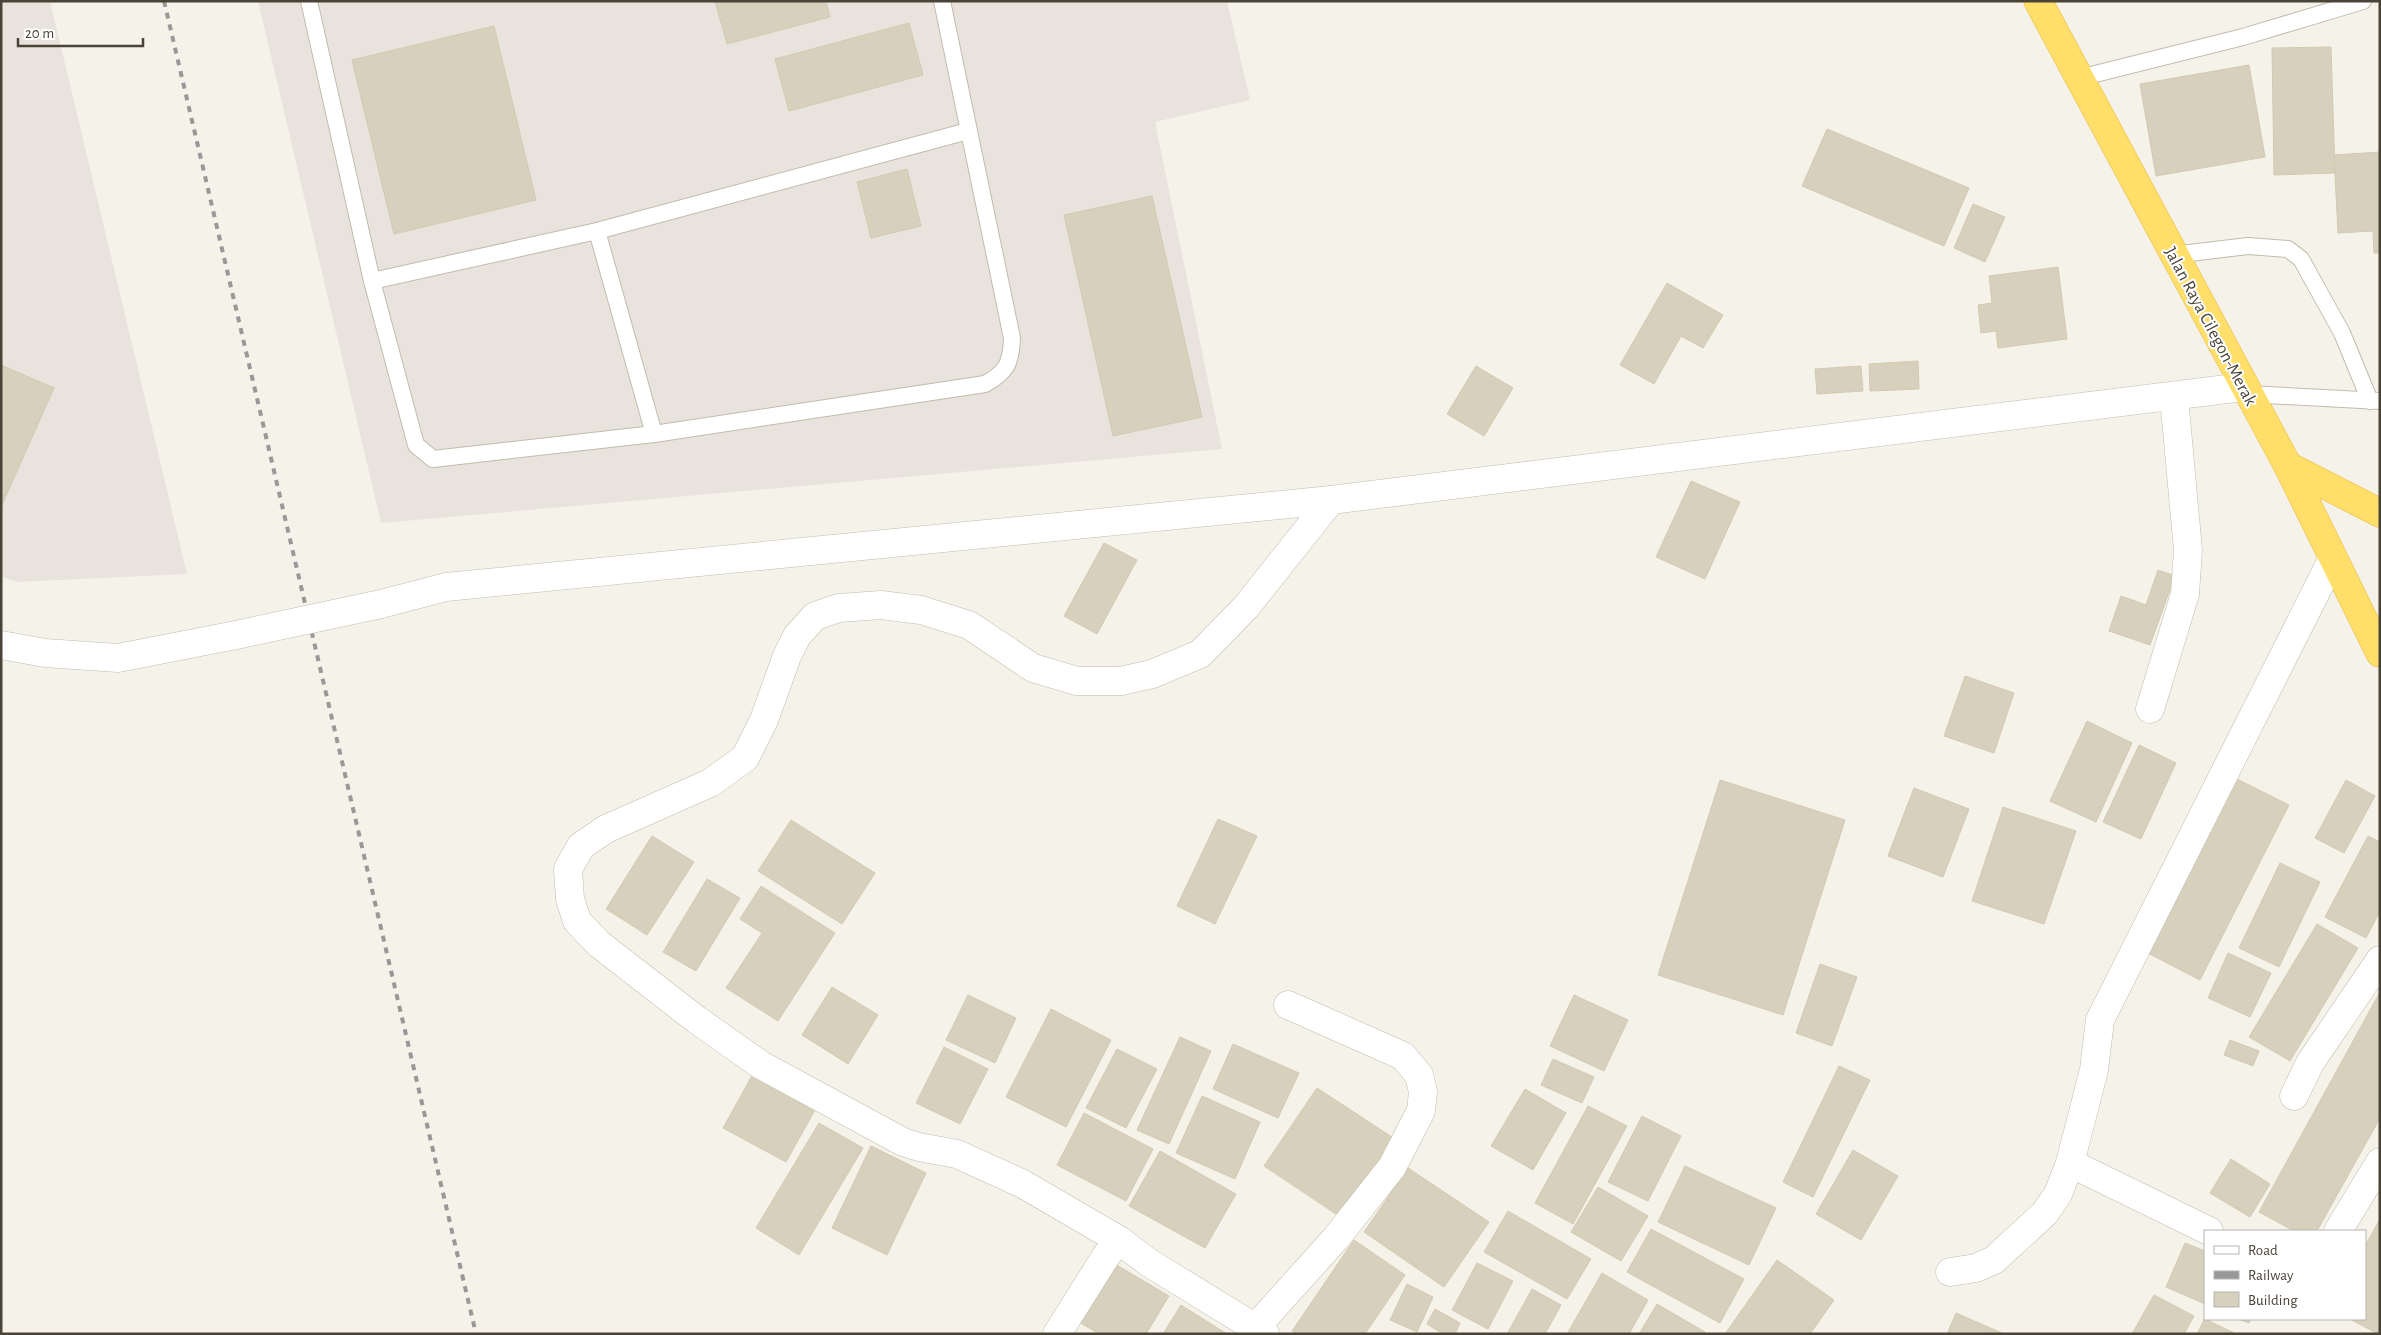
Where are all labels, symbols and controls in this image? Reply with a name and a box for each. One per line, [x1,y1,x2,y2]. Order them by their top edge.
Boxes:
scale bar [18,15,142,47]
text: 20 m [25,26,54,41]
street label: Jalan Raya Cilegon-Merak [2161,244,2260,410]
legend [2204,1230,2366,1320]
text: Road [2248,1243,2278,1258]
text: Railway [2248,1268,2294,1283]
text: Building [2248,1293,2298,1308]

